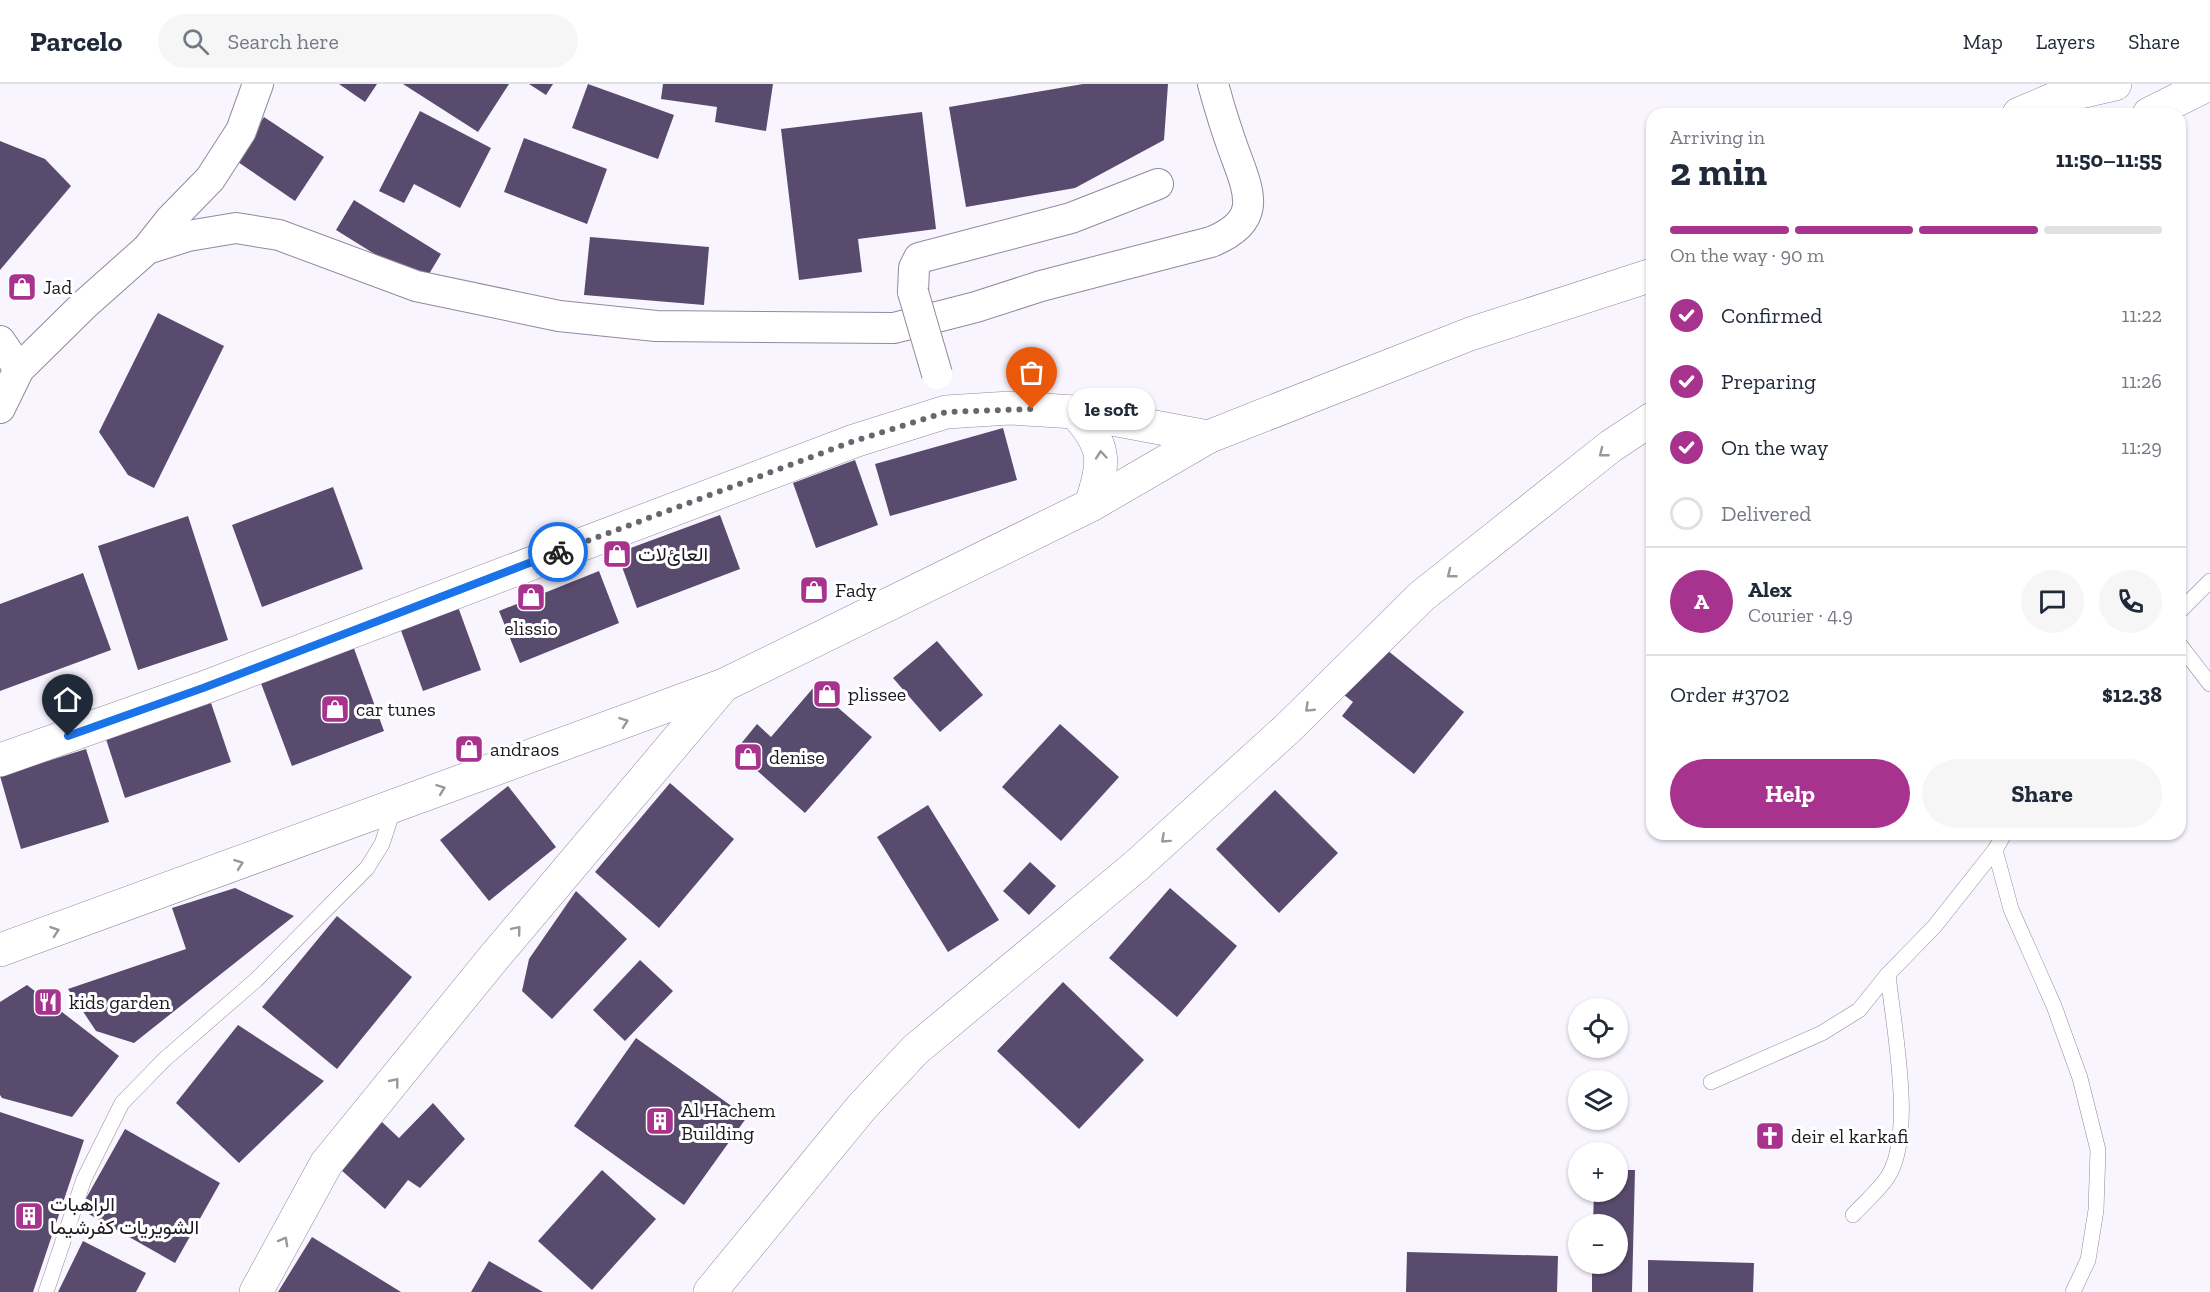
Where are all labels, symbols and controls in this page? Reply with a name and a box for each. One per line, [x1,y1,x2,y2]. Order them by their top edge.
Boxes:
search box [158,14,578,68]
text: Parcelo [30,25,122,58]
icon: search [179,25,212,58]
text: Search here [227,28,339,55]
text: Map [1963,29,2003,54]
text: Layers [2036,29,2095,54]
text: Share [2128,29,2180,54]
text: Arriving in [1670,125,1765,149]
text: 11:50–11:55 [2056,146,2162,173]
text: 2 min [1670,148,1767,195]
text: On the way · 90 m [1670,243,1824,267]
shop icon: Jad [6,271,38,303]
place label: Jad [43,275,72,299]
icon: check [1670,299,1703,332]
text: Confirmed [1721,302,1822,329]
text: 11:22 [2122,303,2162,327]
pin [1006,347,1057,409]
icon: bag [1015,356,1048,389]
icon: check [1670,365,1703,398]
text: Preparing [1721,368,1816,395]
text: 11:26 [2121,369,2162,393]
callout: le soft [1068,388,1155,430]
text: le soft [1085,397,1138,421]
icon: check [1670,431,1703,464]
text: On the way [1721,434,1828,461]
text: 11:29 [2121,435,2162,459]
one-way arrow [1599,445,1610,456]
one-way arrow [1095,450,1108,459]
text: Delivered [1721,500,1811,527]
courier [528,522,588,582]
icon: bike [542,536,575,569]
shop icon: العائﻻت [601,538,633,570]
place label: العائﻻت [638,542,708,566]
one-way arrow [1446,566,1457,577]
button: chat [2021,570,2084,633]
button: phone [2099,570,2162,633]
shop icon: Fady [798,574,830,606]
text: Alex [1748,576,1792,603]
place label: Fady [835,578,877,602]
shop icon: elissio [515,581,547,613]
text: A [1694,588,1709,615]
text: Courier · 4.9 [1748,603,1853,627]
place label: elissio [504,616,558,640]
pin [42,674,93,736]
shop icon: plissee [811,678,843,710]
text: Order #3702 [1670,681,1790,708]
text: $12.38 [2102,681,2162,708]
place label: plissee [848,682,906,706]
icon: home [51,683,84,716]
shop icon: car tunes [319,693,351,725]
place label: car tunes [356,697,436,721]
one-way arrow [1305,700,1316,711]
one-way arrow [618,716,629,729]
shop icon: andraos [453,733,485,765]
place label: andraos [490,737,559,761]
shop icon: denise [732,741,764,773]
place label: denise [769,745,825,769]
button: Help [1670,759,1910,828]
button: Share [1922,759,2162,828]
one-way arrow [435,784,446,797]
one-way arrow [1161,832,1172,843]
one-way arrow [233,859,243,872]
one-way arrow [49,925,60,938]
one-way arrow [510,925,521,936]
restaurant icon: kids garden [32,986,64,1018]
place label: kids garden [69,990,171,1014]
map controls [1568,998,1628,1274]
button: locate [1568,998,1628,1058]
button: layers [1568,1070,1628,1130]
one-way arrow [388,1077,399,1088]
place label: Al Hachem Building [681,1098,776,1145]
building icon: Al Hachem Building [644,1105,676,1137]
church icon: deir el karkafi [1754,1120,1786,1152]
place label: deir el karkafi [1791,1124,1909,1148]
button: + [1568,1142,1628,1202]
place label: الراهبات الشويريات كفرشيما [50,1192,199,1240]
building icon: الراهبات الشويريات كفرشيما [13,1200,45,1232]
button: − [1568,1214,1628,1274]
one-way arrow [277,1237,288,1247]

